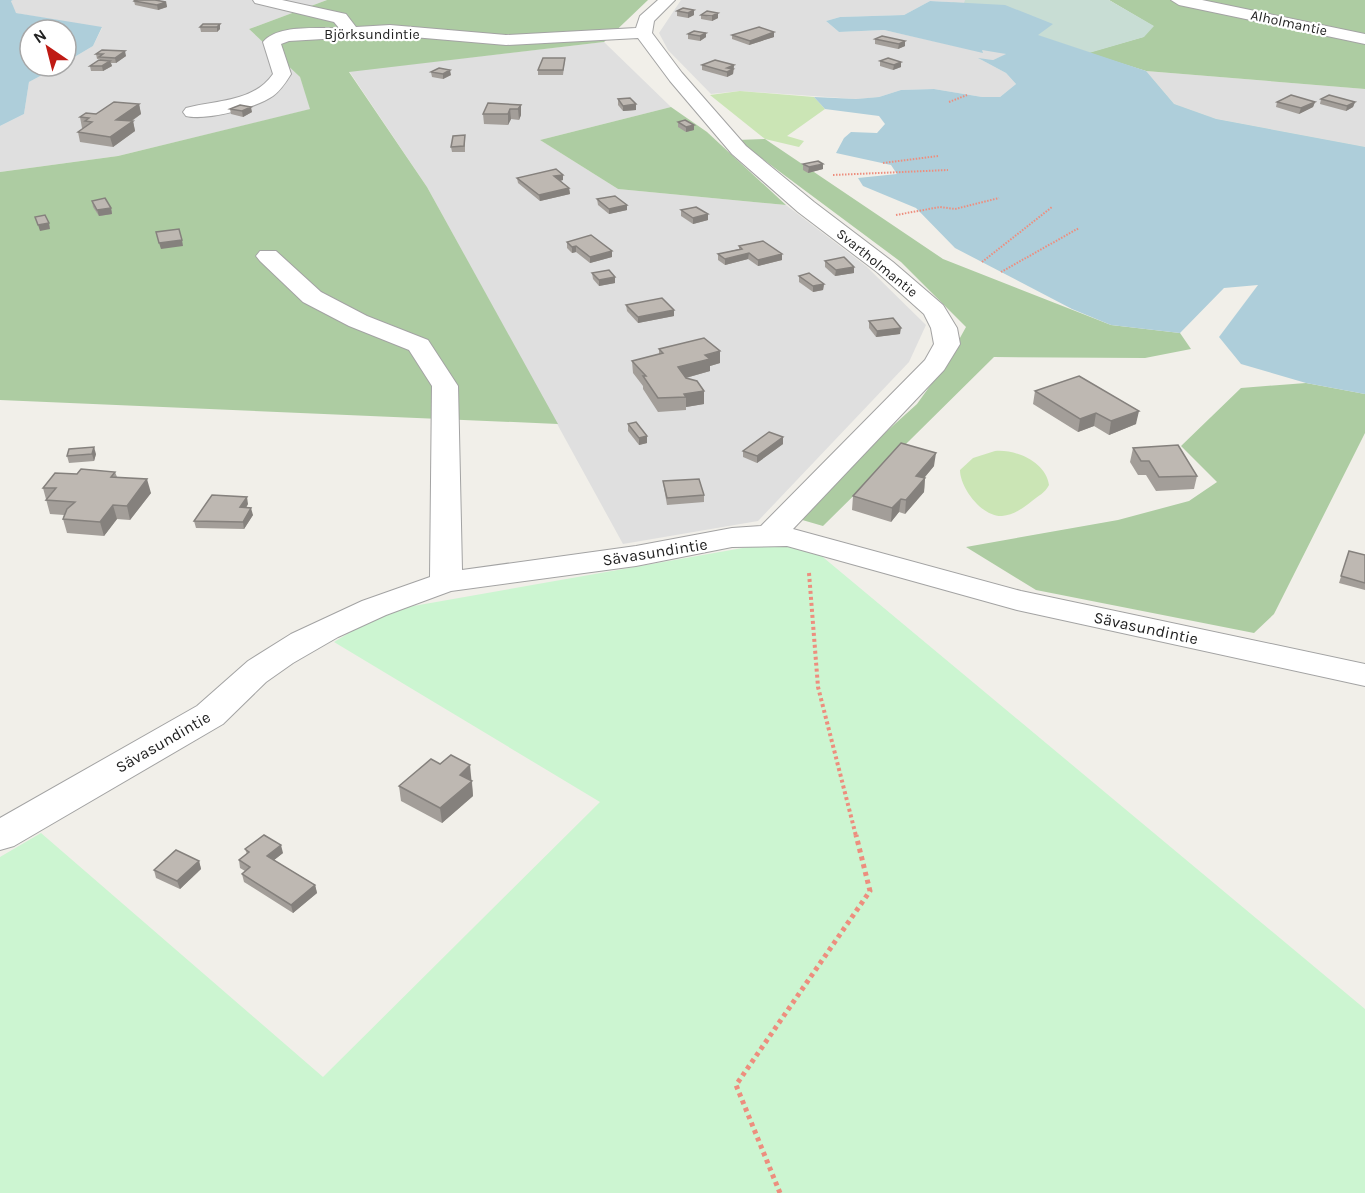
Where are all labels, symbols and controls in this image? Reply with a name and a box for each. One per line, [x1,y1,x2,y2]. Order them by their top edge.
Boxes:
street label: Alholmantie [1249,7,1329,39]
north arrow [18,18,78,78]
text: N [30,25,50,47]
street label: Björksundintie [324,26,420,43]
street label: Svartholmantie [833,225,921,301]
street label: Sävasundintie [601,534,709,570]
street label: Sävasundintie [1092,608,1200,648]
street label: Sävasundintie [112,707,214,777]

